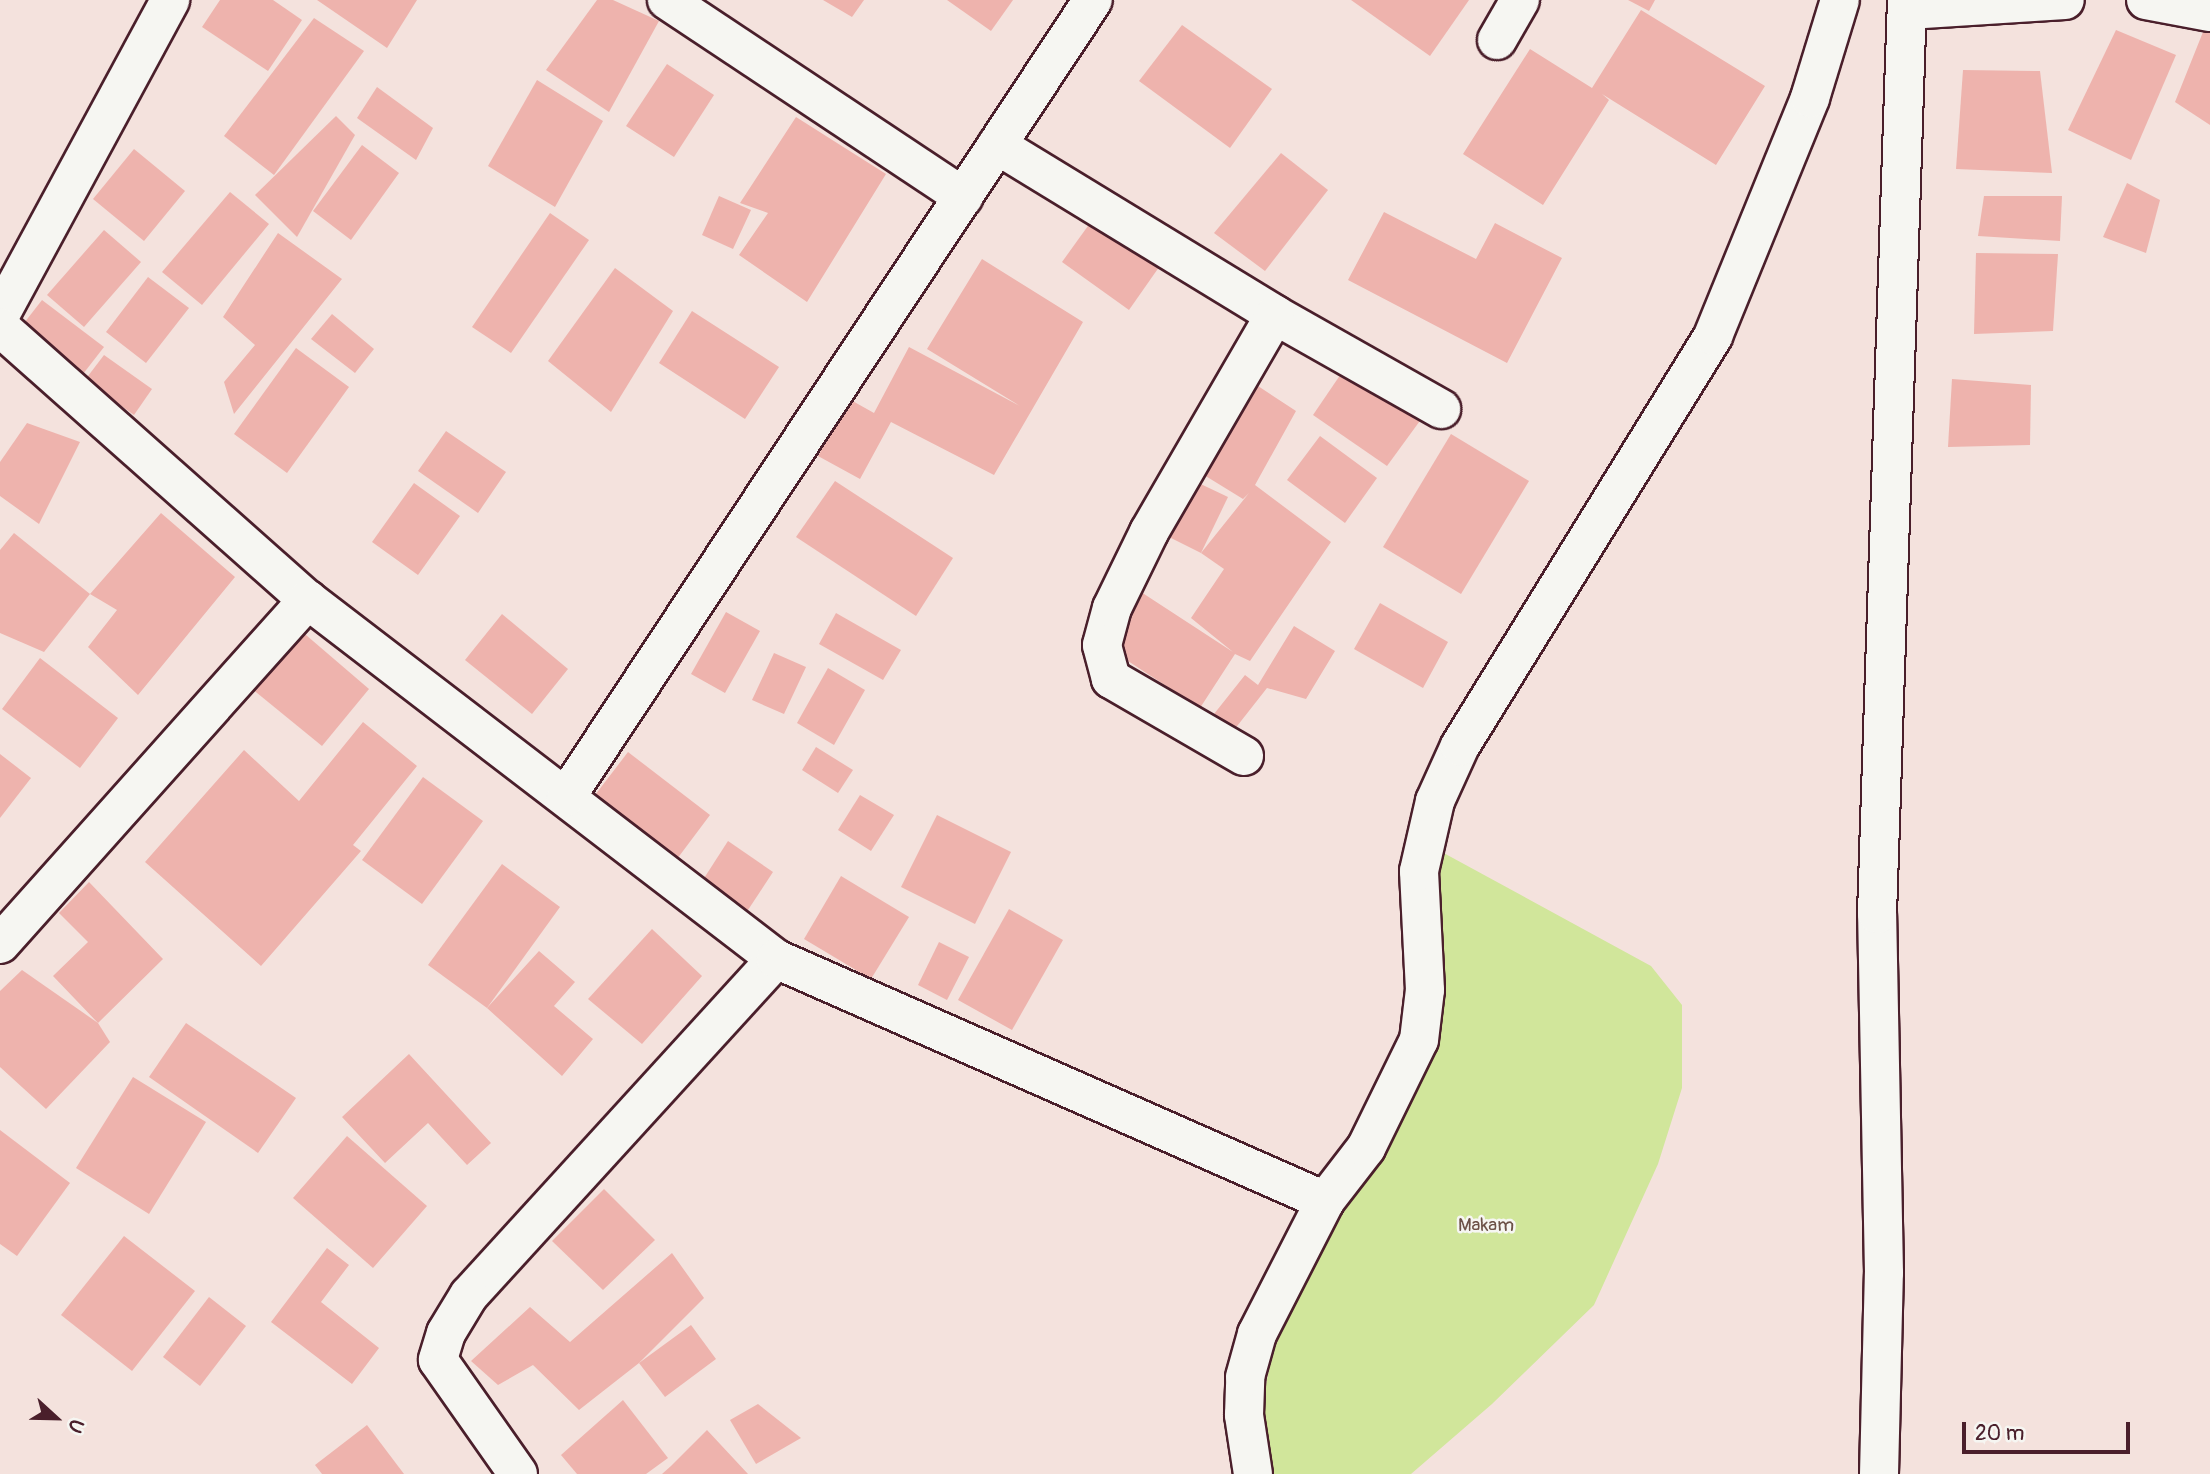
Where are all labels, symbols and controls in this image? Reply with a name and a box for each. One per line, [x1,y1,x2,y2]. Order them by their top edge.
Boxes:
park label: Makam [1458,1215,1514,1237]
north arrow [21,1383,91,1453]
scale bar [1965,1408,2133,1452]
text: U [62,1416,89,1436]
text: 20 m [1975,1420,2024,1447]

